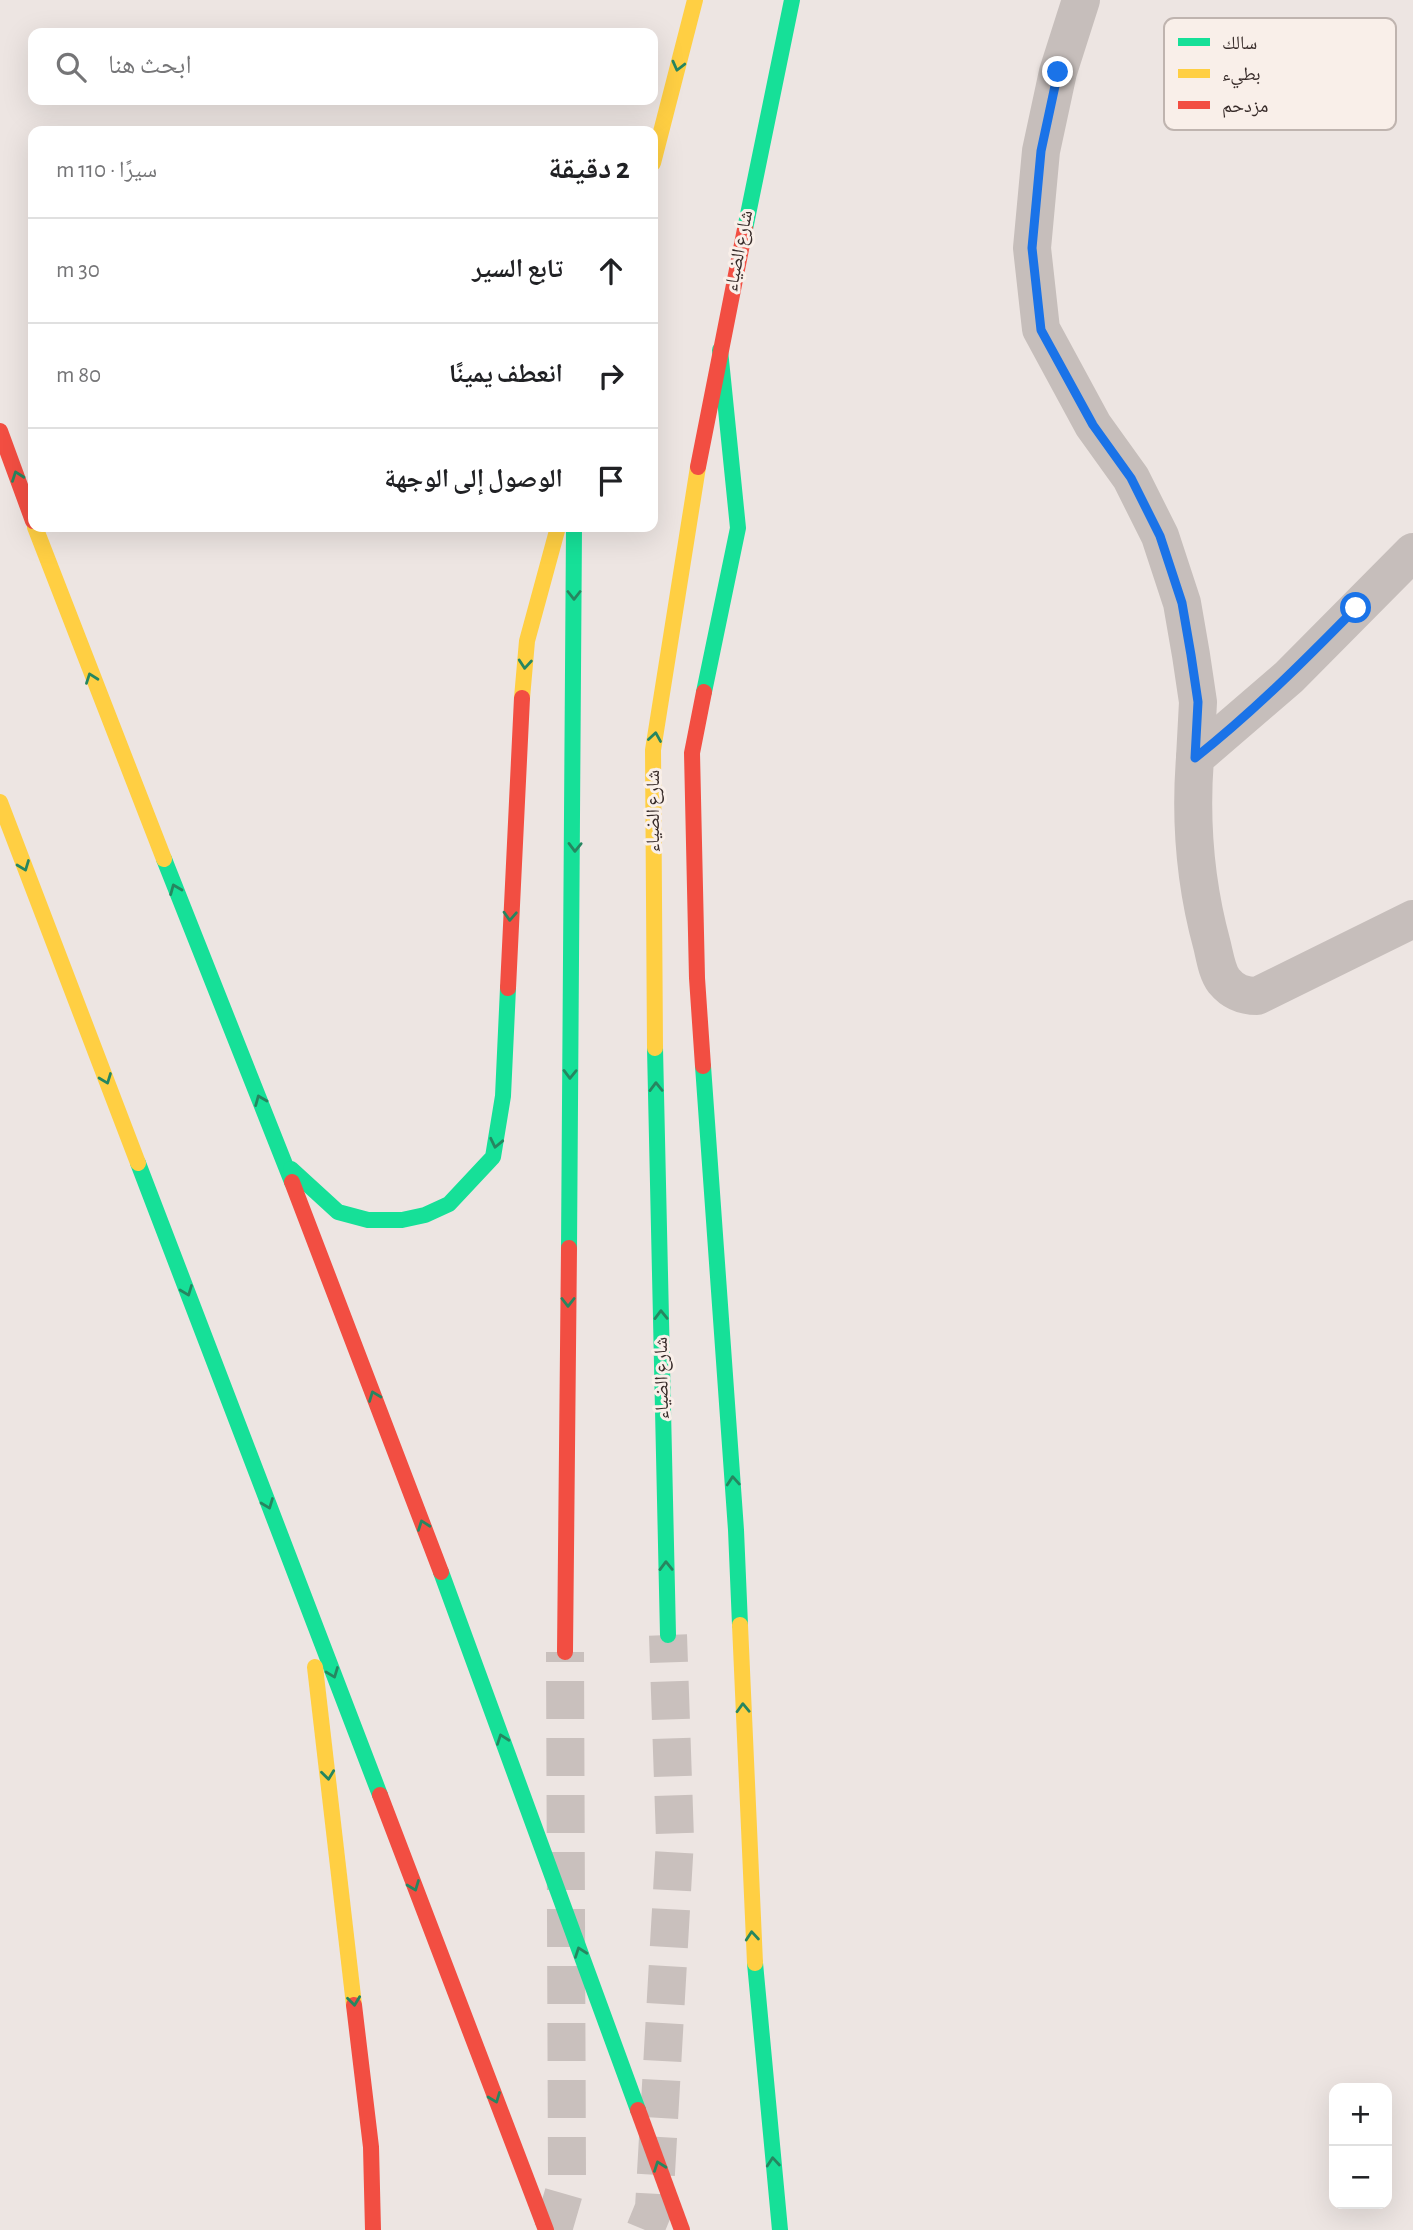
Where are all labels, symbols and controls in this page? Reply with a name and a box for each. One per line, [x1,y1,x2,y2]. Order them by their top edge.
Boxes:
legend [1164,18,1396,130]
search box [28,28,658,105]
text: سالك [1222,34,1257,53]
icon: search [52,48,90,86]
text: ابحث هنا [108,52,192,78]
route end [1042,56,1073,87]
one-way arrow [672,60,686,72]
text: بطيء [1222,65,1261,89]
text: مزدحم [1222,97,1268,118]
text: 2 دقيقة [548,154,630,184]
text: سيرًا · 110 m [56,159,157,182]
street label: شارع الضياء [722,209,757,294]
icon: ahead [592,252,630,290]
text: تابع السير [472,256,563,282]
text: 30 m [56,259,100,282]
icon: right [592,357,630,395]
text: انعطف يمينًا [449,361,563,387]
text: 80 m [56,364,101,387]
icon: arrive [592,462,630,500]
text: الوصول إلى الوجهة [384,466,563,492]
one-way arrow [11,470,25,482]
one-way arrow [566,590,582,601]
route start [1340,592,1371,623]
one-way arrow [518,659,533,670]
one-way arrow [85,673,99,685]
one-way arrow [647,731,662,743]
street label: شارع الضياء [644,770,664,852]
one-way arrow [567,842,583,853]
one-way arrow [16,860,30,872]
one-way arrow [170,884,184,896]
one-way arrow [503,911,518,922]
one-way arrow [562,1070,578,1080]
one-way arrow [97,1072,111,1084]
one-way arrow [648,1081,664,1092]
one-way arrow [254,1095,268,1107]
one-way arrow [490,1137,505,1149]
one-way arrow [178,1285,192,1297]
one-way arrow [560,1297,576,1308]
one-way arrow [653,1309,669,1319]
street label: شارع الضياء [652,1337,673,1419]
one-way arrow [369,1390,383,1402]
one-way arrow [726,1475,741,1486]
one-way arrow [260,1497,274,1509]
one-way arrow [417,1520,431,1532]
one-way arrow [659,1561,674,1572]
one-way arrow [324,1667,338,1679]
one-way arrow [735,1702,751,1713]
one-way arrow [496,1733,510,1745]
one-way arrow [320,1769,335,1780]
one-way arrow [406,1879,420,1891]
one-way arrow [745,1930,760,1941]
one-way arrow [574,1947,588,1959]
one-way arrow [346,1995,361,2006]
map controls [1329,2083,1392,2209]
button: + [1329,2083,1392,2146]
one-way arrow [487,2092,501,2104]
button: − [1329,2146,1392,2209]
one-way arrow [766,2156,781,2168]
one-way arrow [653,2160,667,2172]

